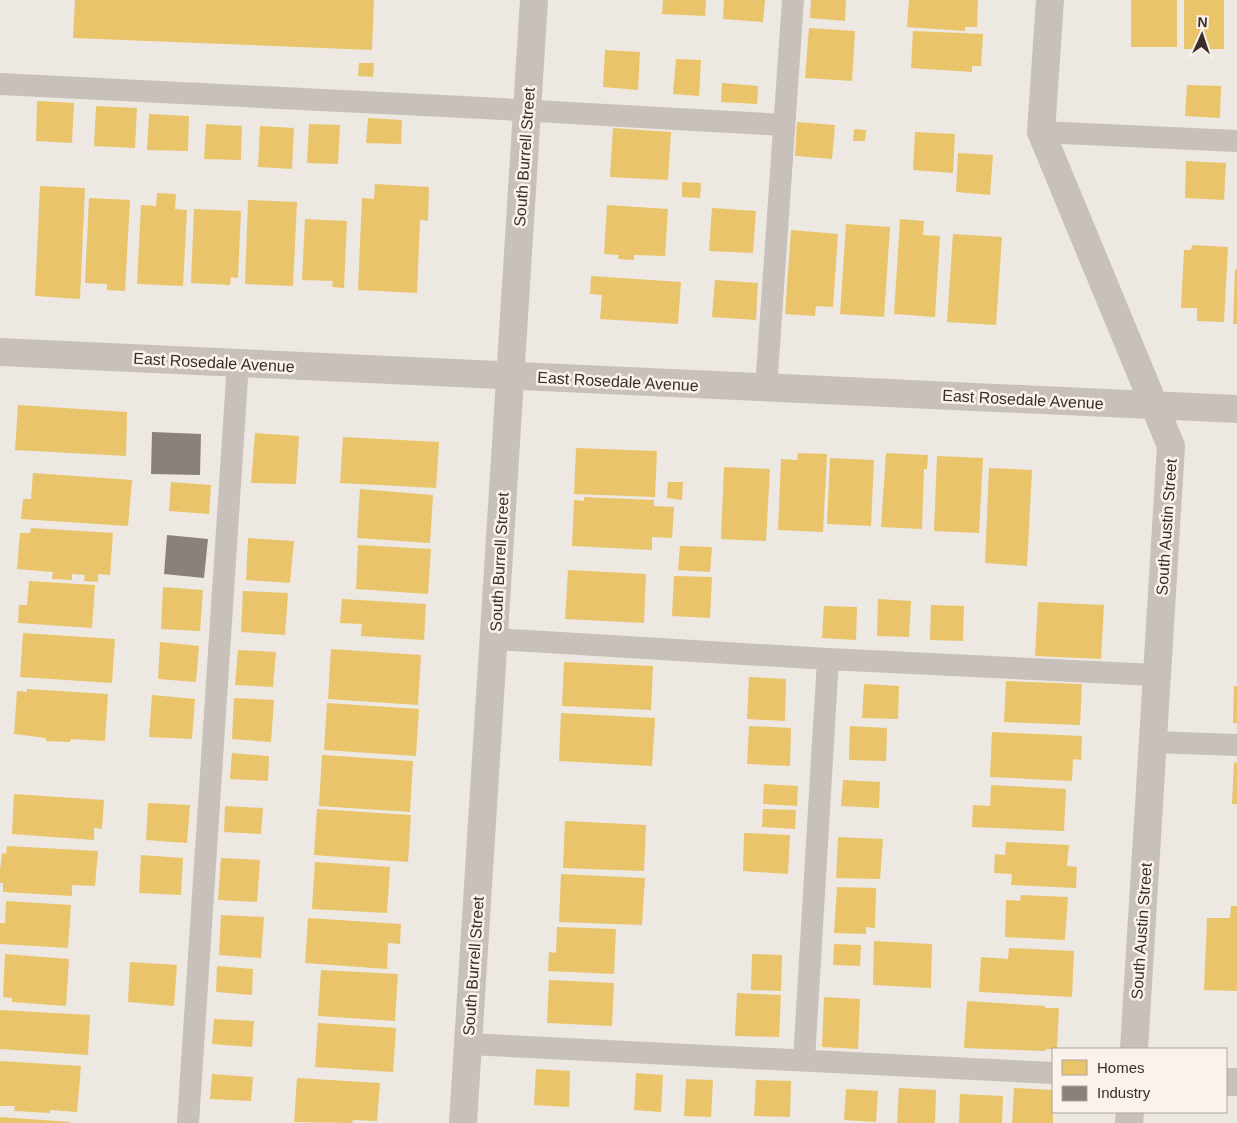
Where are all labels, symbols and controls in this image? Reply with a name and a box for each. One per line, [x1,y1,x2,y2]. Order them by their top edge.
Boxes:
north arrow [1177,10,1227,60]
text: N [1197,14,1208,30]
street label: South Burrell Street [511,86,538,227]
street label: East Rosedale Avenue [133,350,295,375]
street label: East Rosedale Avenue [537,369,699,394]
street label: East Rosedale Avenue [942,387,1104,412]
street label: South Austin Street [1153,458,1180,596]
street label: South Burrell Street [487,491,512,632]
street label: South Austin Street [1128,862,1155,1000]
street label: South Burrell Street [460,895,487,1036]
legend [1052,1048,1227,1113]
text: Homes [1097,1059,1145,1076]
text: Industry [1097,1084,1151,1101]

